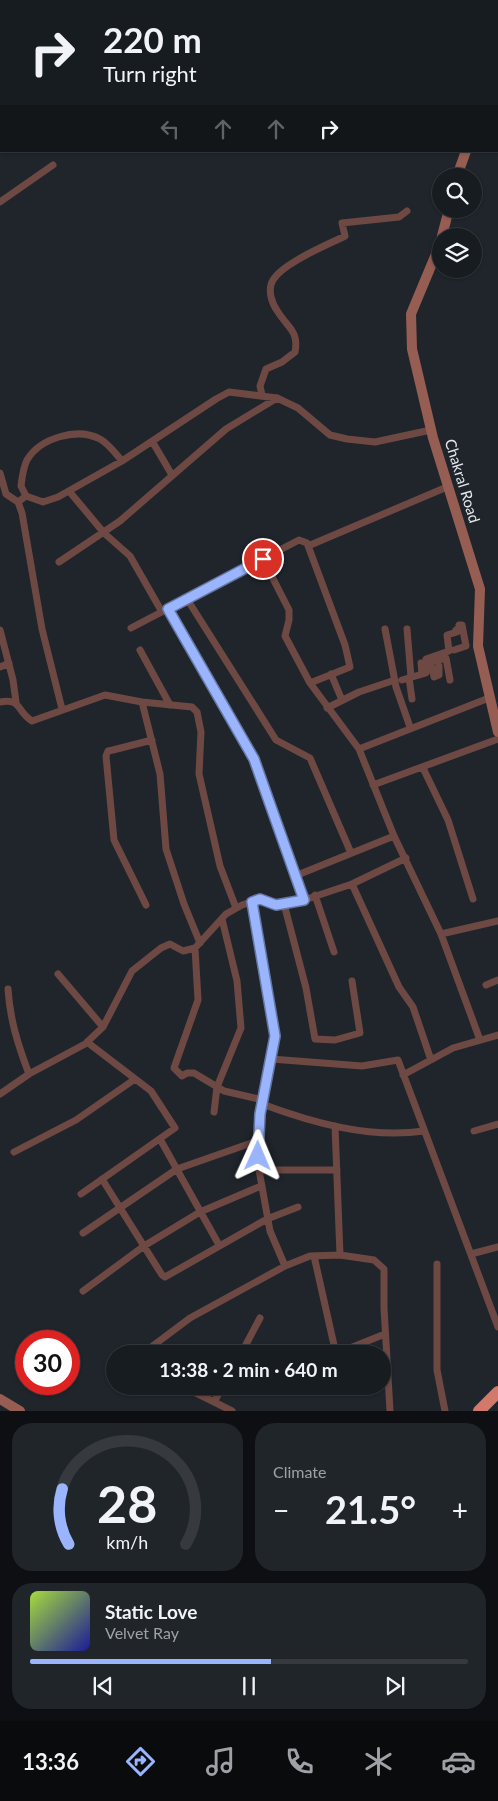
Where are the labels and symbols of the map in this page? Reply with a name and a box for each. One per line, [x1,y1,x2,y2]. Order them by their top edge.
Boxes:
street label: Chakral Road [442,437,484,525]
pin [242,538,284,580]
position arrow [231,1129,283,1181]
speed limit sign: 30 [15,1330,80,1395]

